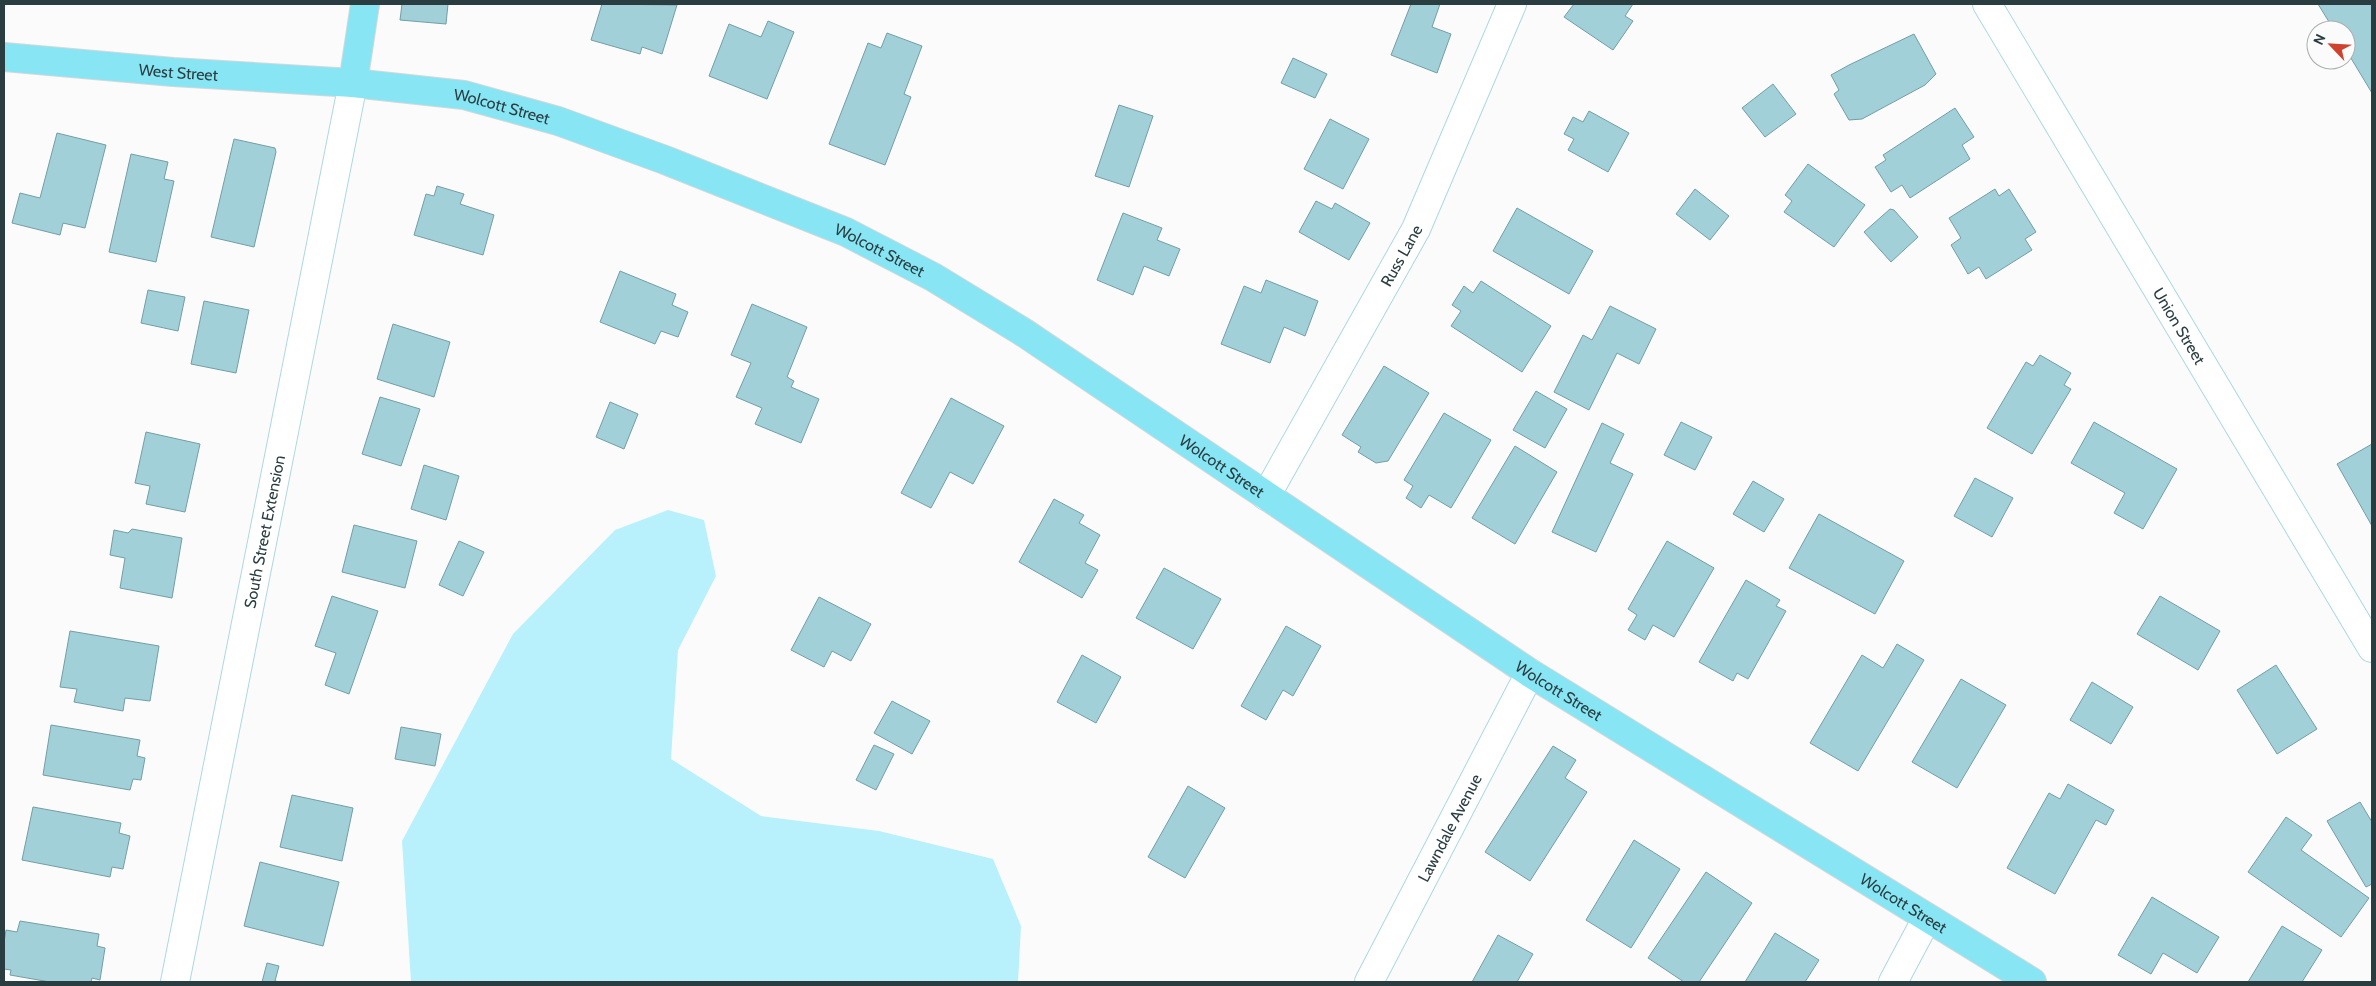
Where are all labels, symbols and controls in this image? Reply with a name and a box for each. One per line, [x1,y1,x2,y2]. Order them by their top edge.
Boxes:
north arrow [2306,20,2356,70]
text: N [2309,31,2329,48]
street label: West Street [138,59,219,84]
street label: Wolcott Street [453,84,553,128]
street label: Wolcott Street [832,219,929,281]
street label: Russ Lane [1376,221,1426,289]
street label: Union Street [2149,284,2210,368]
street label: Wolcott Street [1176,430,1269,501]
street label: South Street Extension [240,453,289,610]
street label: Wolcott Street [1512,656,1606,725]
street label: Lawndale Avenue [1413,771,1485,885]
street label: Wolcott Street [1857,869,1951,937]

